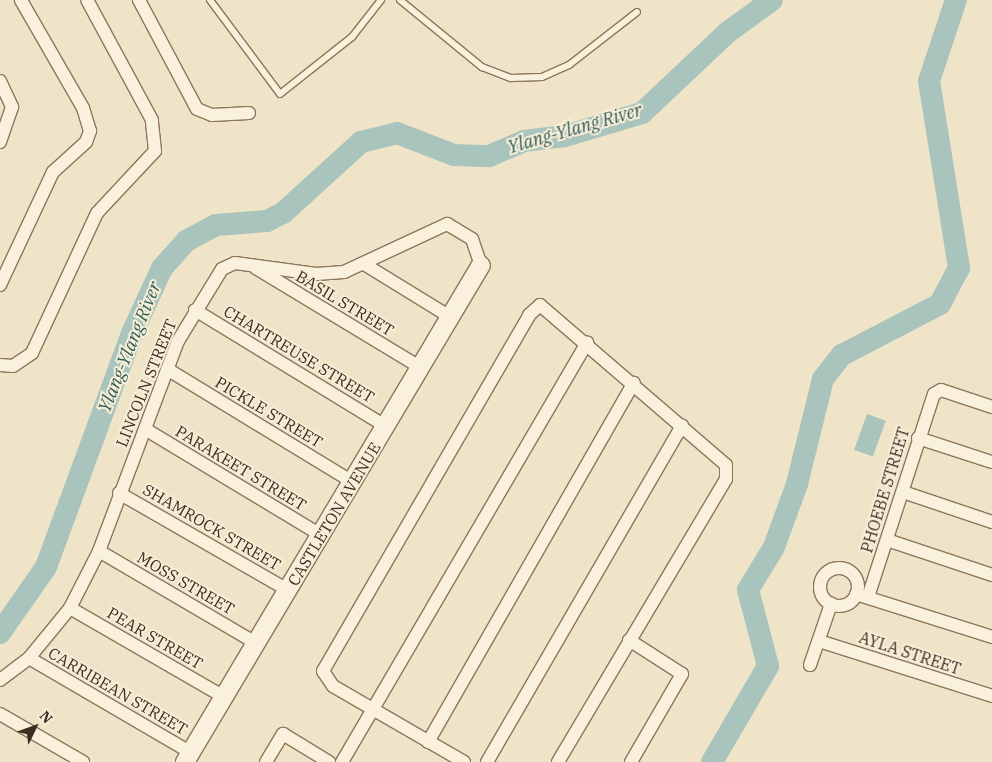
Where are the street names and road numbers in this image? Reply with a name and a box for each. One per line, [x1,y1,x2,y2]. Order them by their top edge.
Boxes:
street label: BASIL STREET [293,266,397,340]
street label: CHARTREUSE STREET [220,301,378,407]
street label: LINCOLN STREET [112,316,180,450]
street label: PICKLE STREET [212,372,326,452]
street label: PARAKEET STREET [172,421,310,515]
street label: PHOEBE STREET [857,425,913,555]
street label: CASTLETON AVENUE [284,439,384,589]
street label: SHAMROCK STREET [140,480,284,574]
street label: MOSS STREET [134,547,238,619]
street label: PEAR STREET [104,603,206,673]
street label: AYLA STREET [857,628,963,678]
street label: CARRIBEAN STREET [45,643,191,739]

